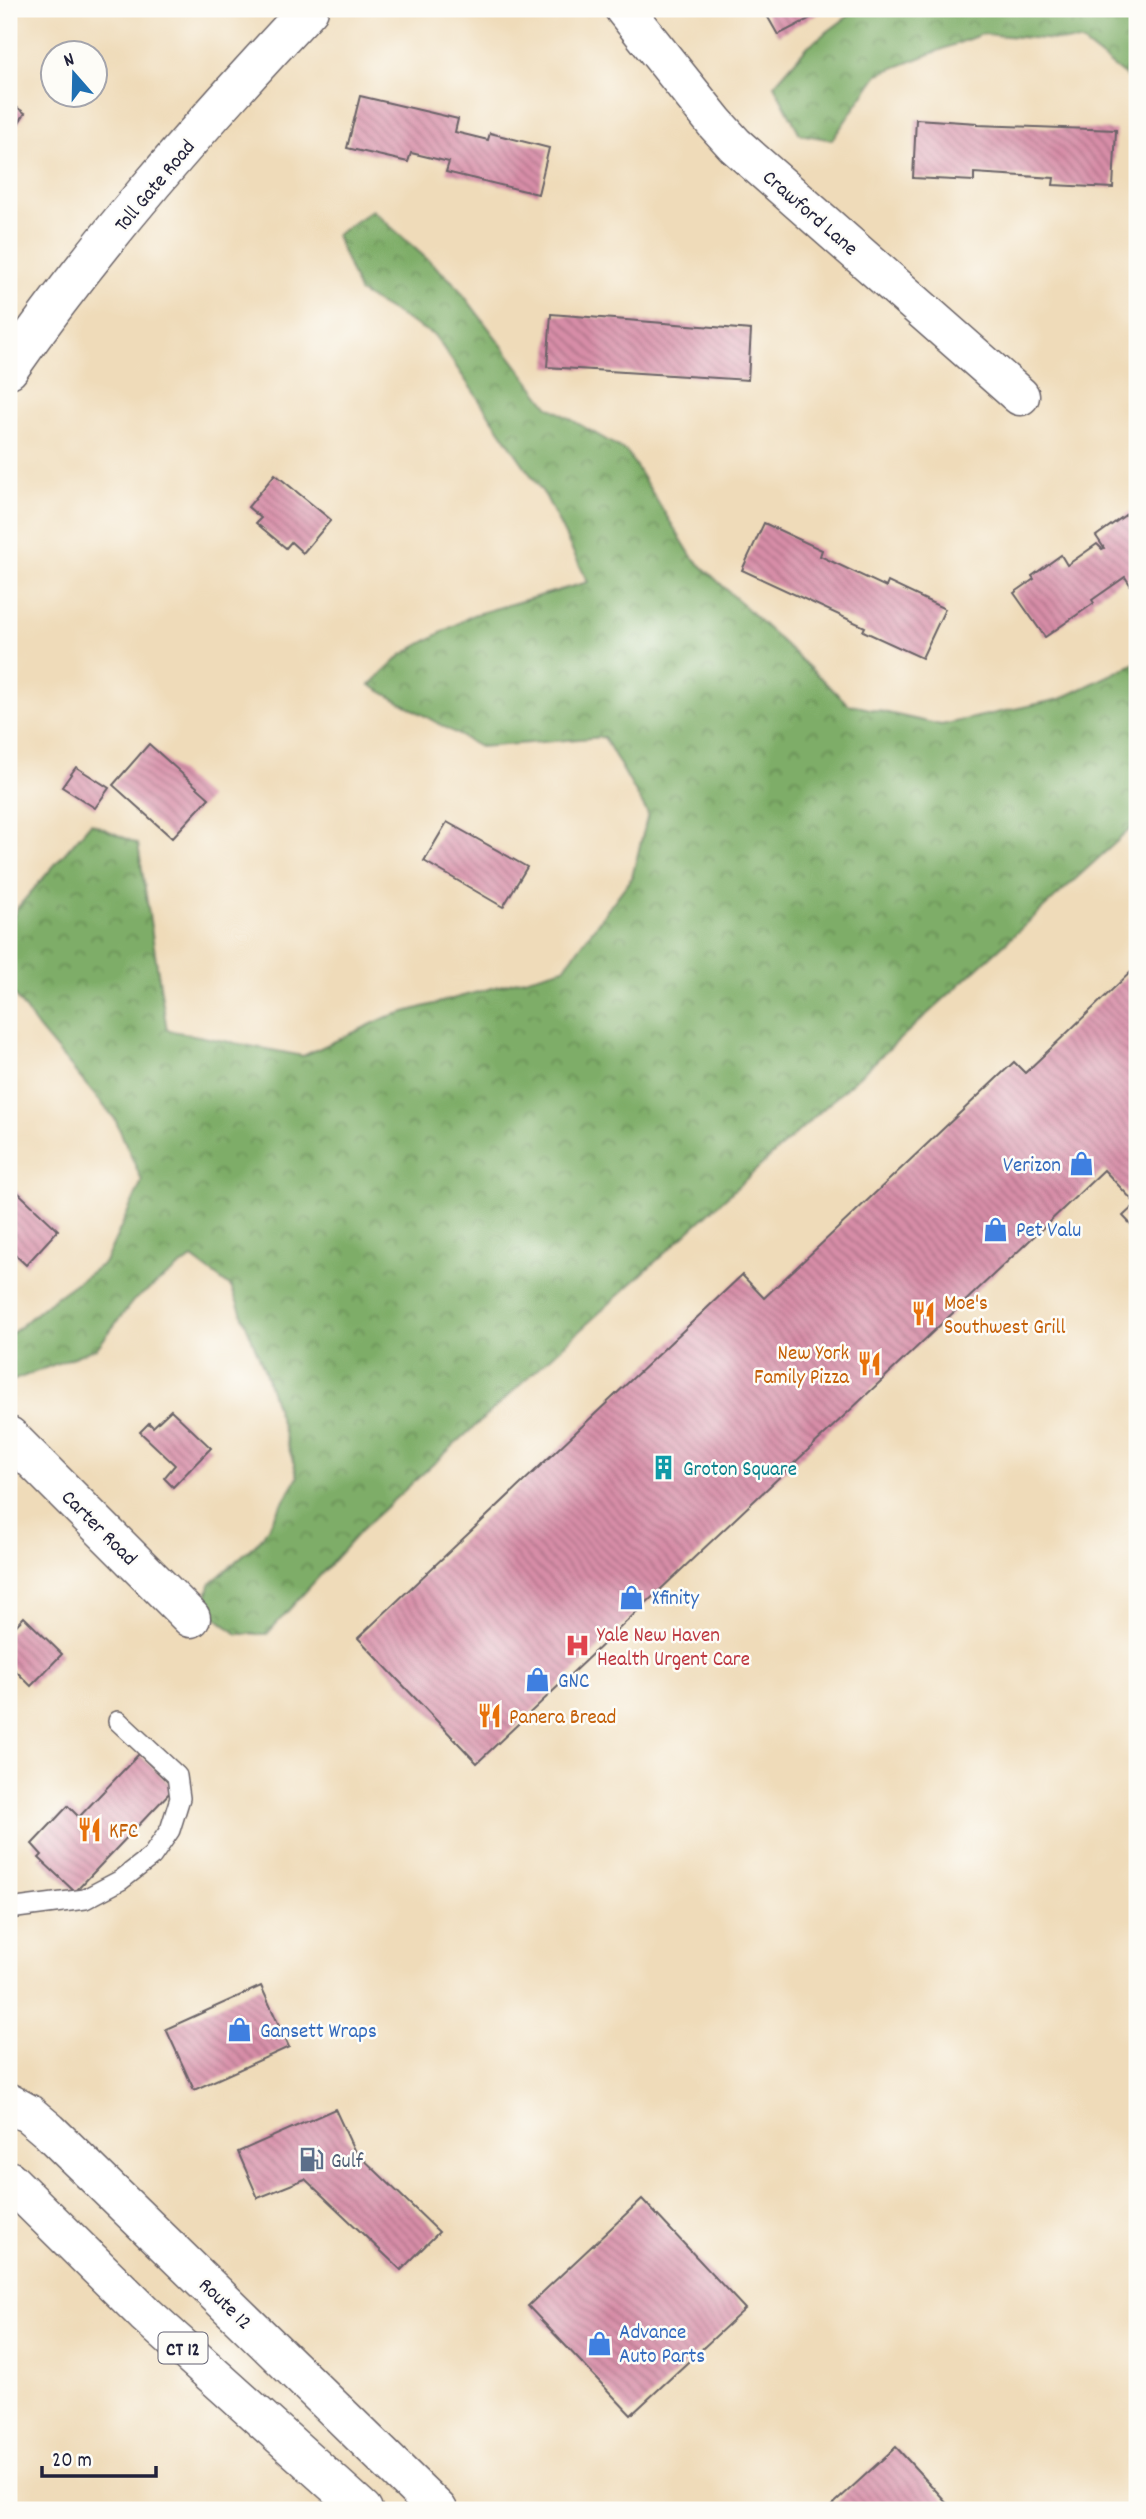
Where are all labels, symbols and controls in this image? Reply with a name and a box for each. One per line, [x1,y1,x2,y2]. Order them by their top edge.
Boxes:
north arrow [38,38,108,108]
text: N [60,47,78,76]
street label: Toll Gate Road [109,134,204,240]
street label: Crawford Lane [755,164,863,264]
shop icon: Verizon [1067,1150,1095,1178]
place label: Verizon [1003,1152,1061,1182]
shop icon: Pet Valu [982,1215,1010,1243]
place label: Pet Valu [1016,1217,1081,1247]
place label: Moe's Southwest Grill [944,1290,1065,1344]
restaurant icon: Moe's Southwest Grill [910,1300,938,1328]
place label: New York Family Pizza [754,1340,850,1394]
restaurant icon: New York Family Pizza [855,1350,883,1378]
building icon: Groton Square [649,1454,677,1482]
place label: Groton Square [683,1456,797,1486]
street label: Carter Road [53,1484,143,1574]
shop icon: Xfinity [618,1583,646,1611]
place label: Xfinity [652,1585,699,1615]
place label: Yale New Haven Health Urgent Care [597,1622,750,1676]
hospital icon: Yale New Haven Health Urgent Care [563,1632,591,1660]
shop icon: GNC [524,1666,552,1694]
place label: GNC [558,1668,589,1698]
restaurant icon: Panera Bread [475,1702,503,1730]
place label: Panera Bread [509,1704,616,1734]
restaurant icon: KFC [75,1816,103,1844]
place label: KFC [109,1818,138,1848]
shop icon: Gansett Wraps [226,2016,254,2044]
place label: Gansett Wraps [260,2018,377,2048]
fuel station icon: Gulf [297,2146,325,2174]
place label: Gulf [331,2148,364,2178]
street label: Route 12 [190,2272,257,2338]
place label: Advance Auto Parts [619,2319,705,2373]
shop icon: Advance Auto Parts [585,2329,613,2357]
road number: CT 12 [158,2332,208,2364]
scale bar [42,2435,156,2479]
text: 20 m [52,2447,92,2477]

